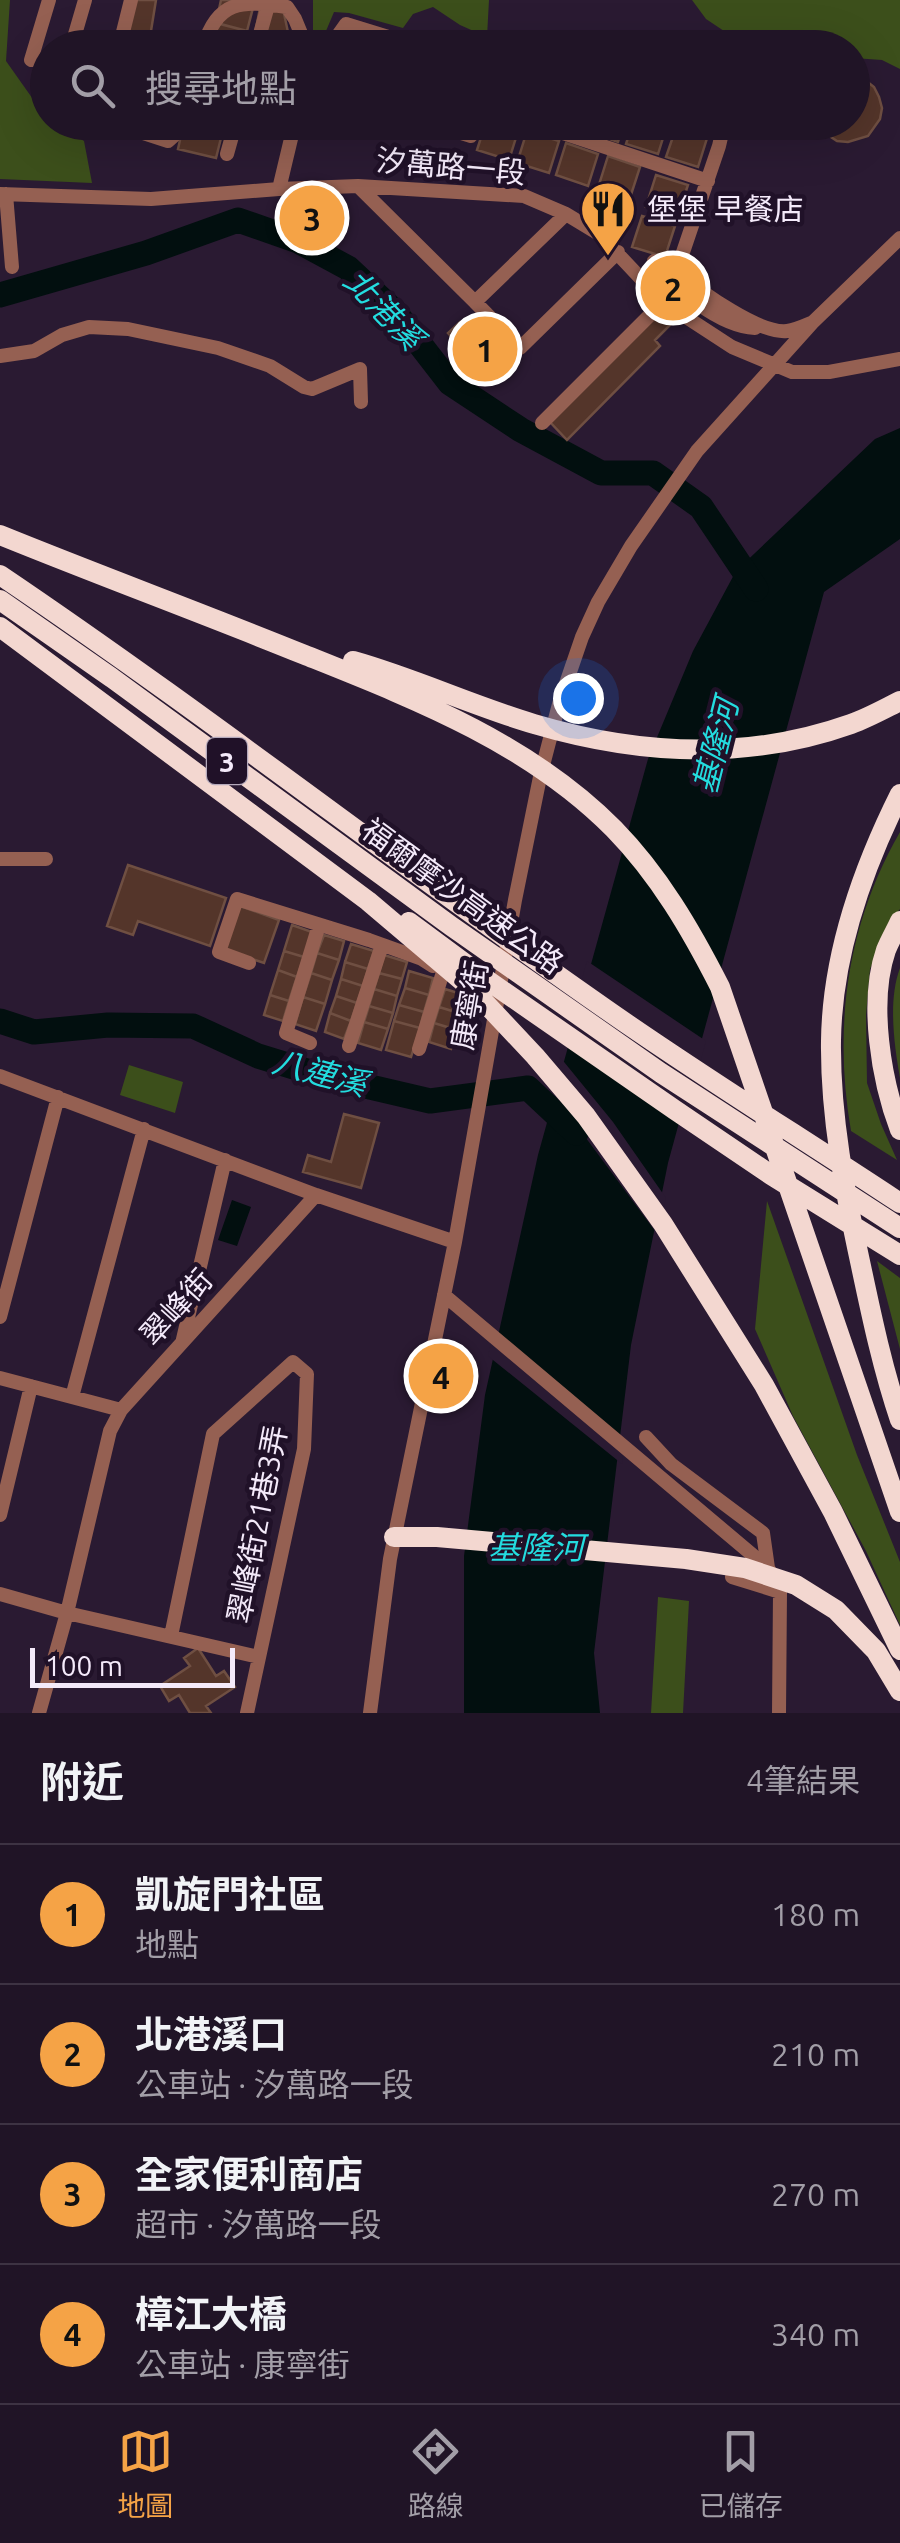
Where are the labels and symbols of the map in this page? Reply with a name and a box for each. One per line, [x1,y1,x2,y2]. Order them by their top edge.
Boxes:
street label: 汐萬路一段 [375,143,527,189]
restaurant icon: 堡堡 早餐店 [578,179,638,258]
pin: 3 [280,180,344,256]
place label: 堡堡 早餐店 [647,192,804,226]
pin: 2 [640,250,706,326]
water label: 北港溪 [338,262,433,359]
pin: 1 [452,312,518,386]
your location [553,673,604,724]
water label: 基隆河 [686,689,746,797]
road number: 3 [207,738,247,784]
street label: 福爾摩沙高速公路 [356,812,570,980]
street label: 康寧街 [444,958,494,1052]
water label: 八連溪 [269,1042,375,1103]
street label: 翠峰街 [133,1262,219,1352]
pin: 4 [408,1338,474,1414]
street label: 翠峰街21巷3弄 [221,1422,293,1626]
water label: 基隆河 [488,1529,590,1565]
scale bar [30,1643,235,1688]

